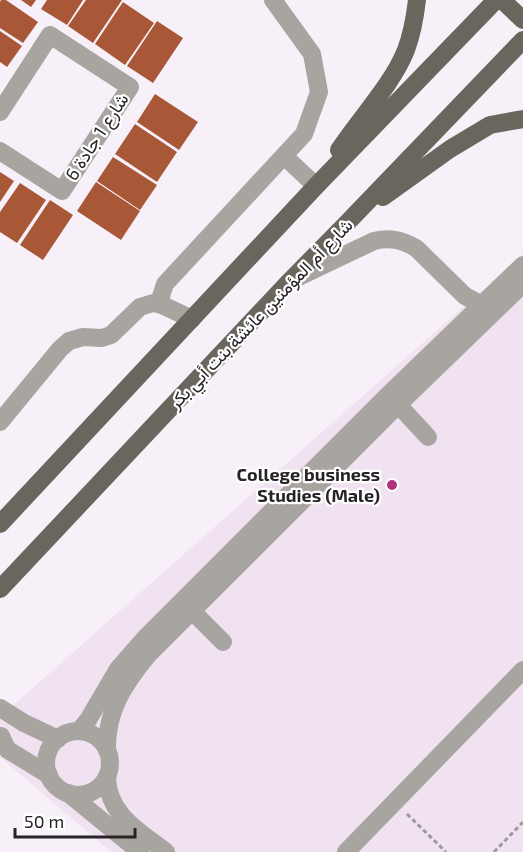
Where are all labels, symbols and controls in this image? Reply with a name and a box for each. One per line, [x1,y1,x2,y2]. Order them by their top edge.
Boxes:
street label: شارع 1 جادة 6 [60,89,134,185]
street label: شارع أم المؤمنين عائشة بنت أبي بكر [163,214,360,417]
place label: College business Studies (Male) [236,463,380,506]
marker: College business Studies (Male) [385,478,399,492]
scale bar [15,801,135,839]
text: 50 m [24,810,64,832]

